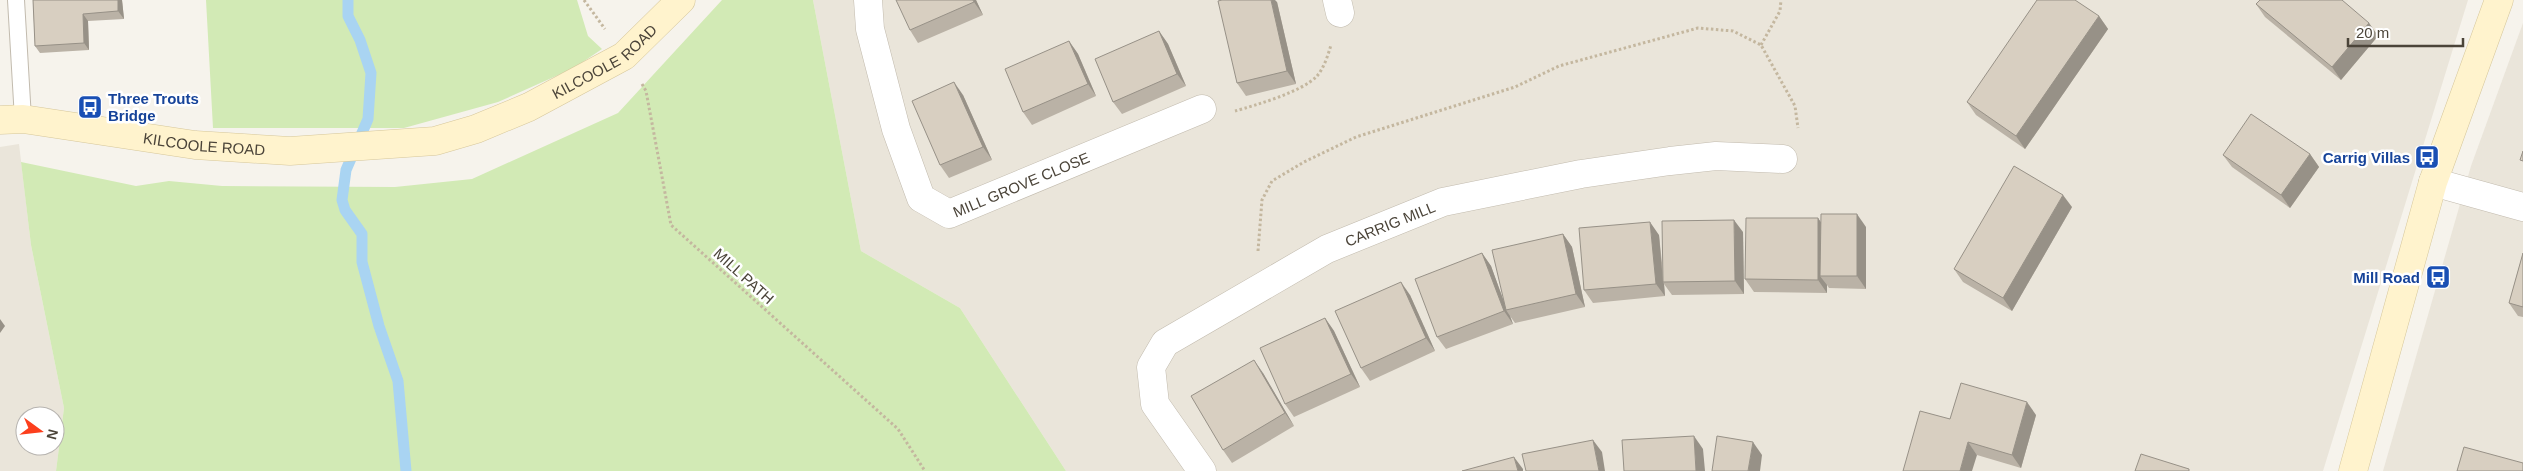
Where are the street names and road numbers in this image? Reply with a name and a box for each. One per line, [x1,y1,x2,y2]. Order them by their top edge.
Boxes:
street label: KILCOOLE ROAD [549,20,660,102]
street label: KILCOOLE ROAD [142,129,266,158]
street label: MILL GROVE CLOSE [950,148,1092,220]
street label: CARRIG MILL [1342,198,1438,249]
street label: MILL PATH [711,245,777,307]

